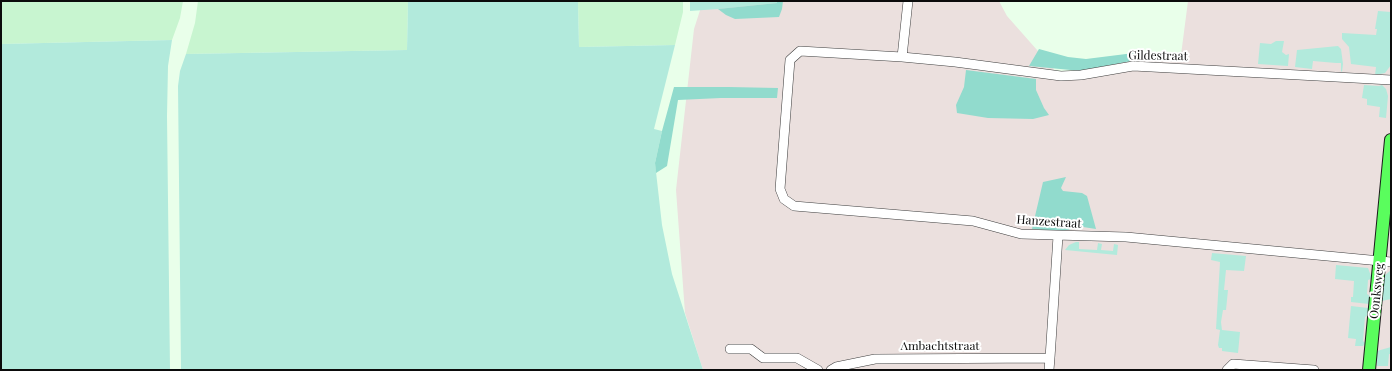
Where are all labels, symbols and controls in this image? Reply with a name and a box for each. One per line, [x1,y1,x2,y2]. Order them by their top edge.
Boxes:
street label: Gildestraat [1128,48,1188,64]
street label: Hanzestraat [1016,213,1082,231]
street label: Oonksweg [1367,262,1387,320]
street label: Ambachtstraat [900,339,980,353]

